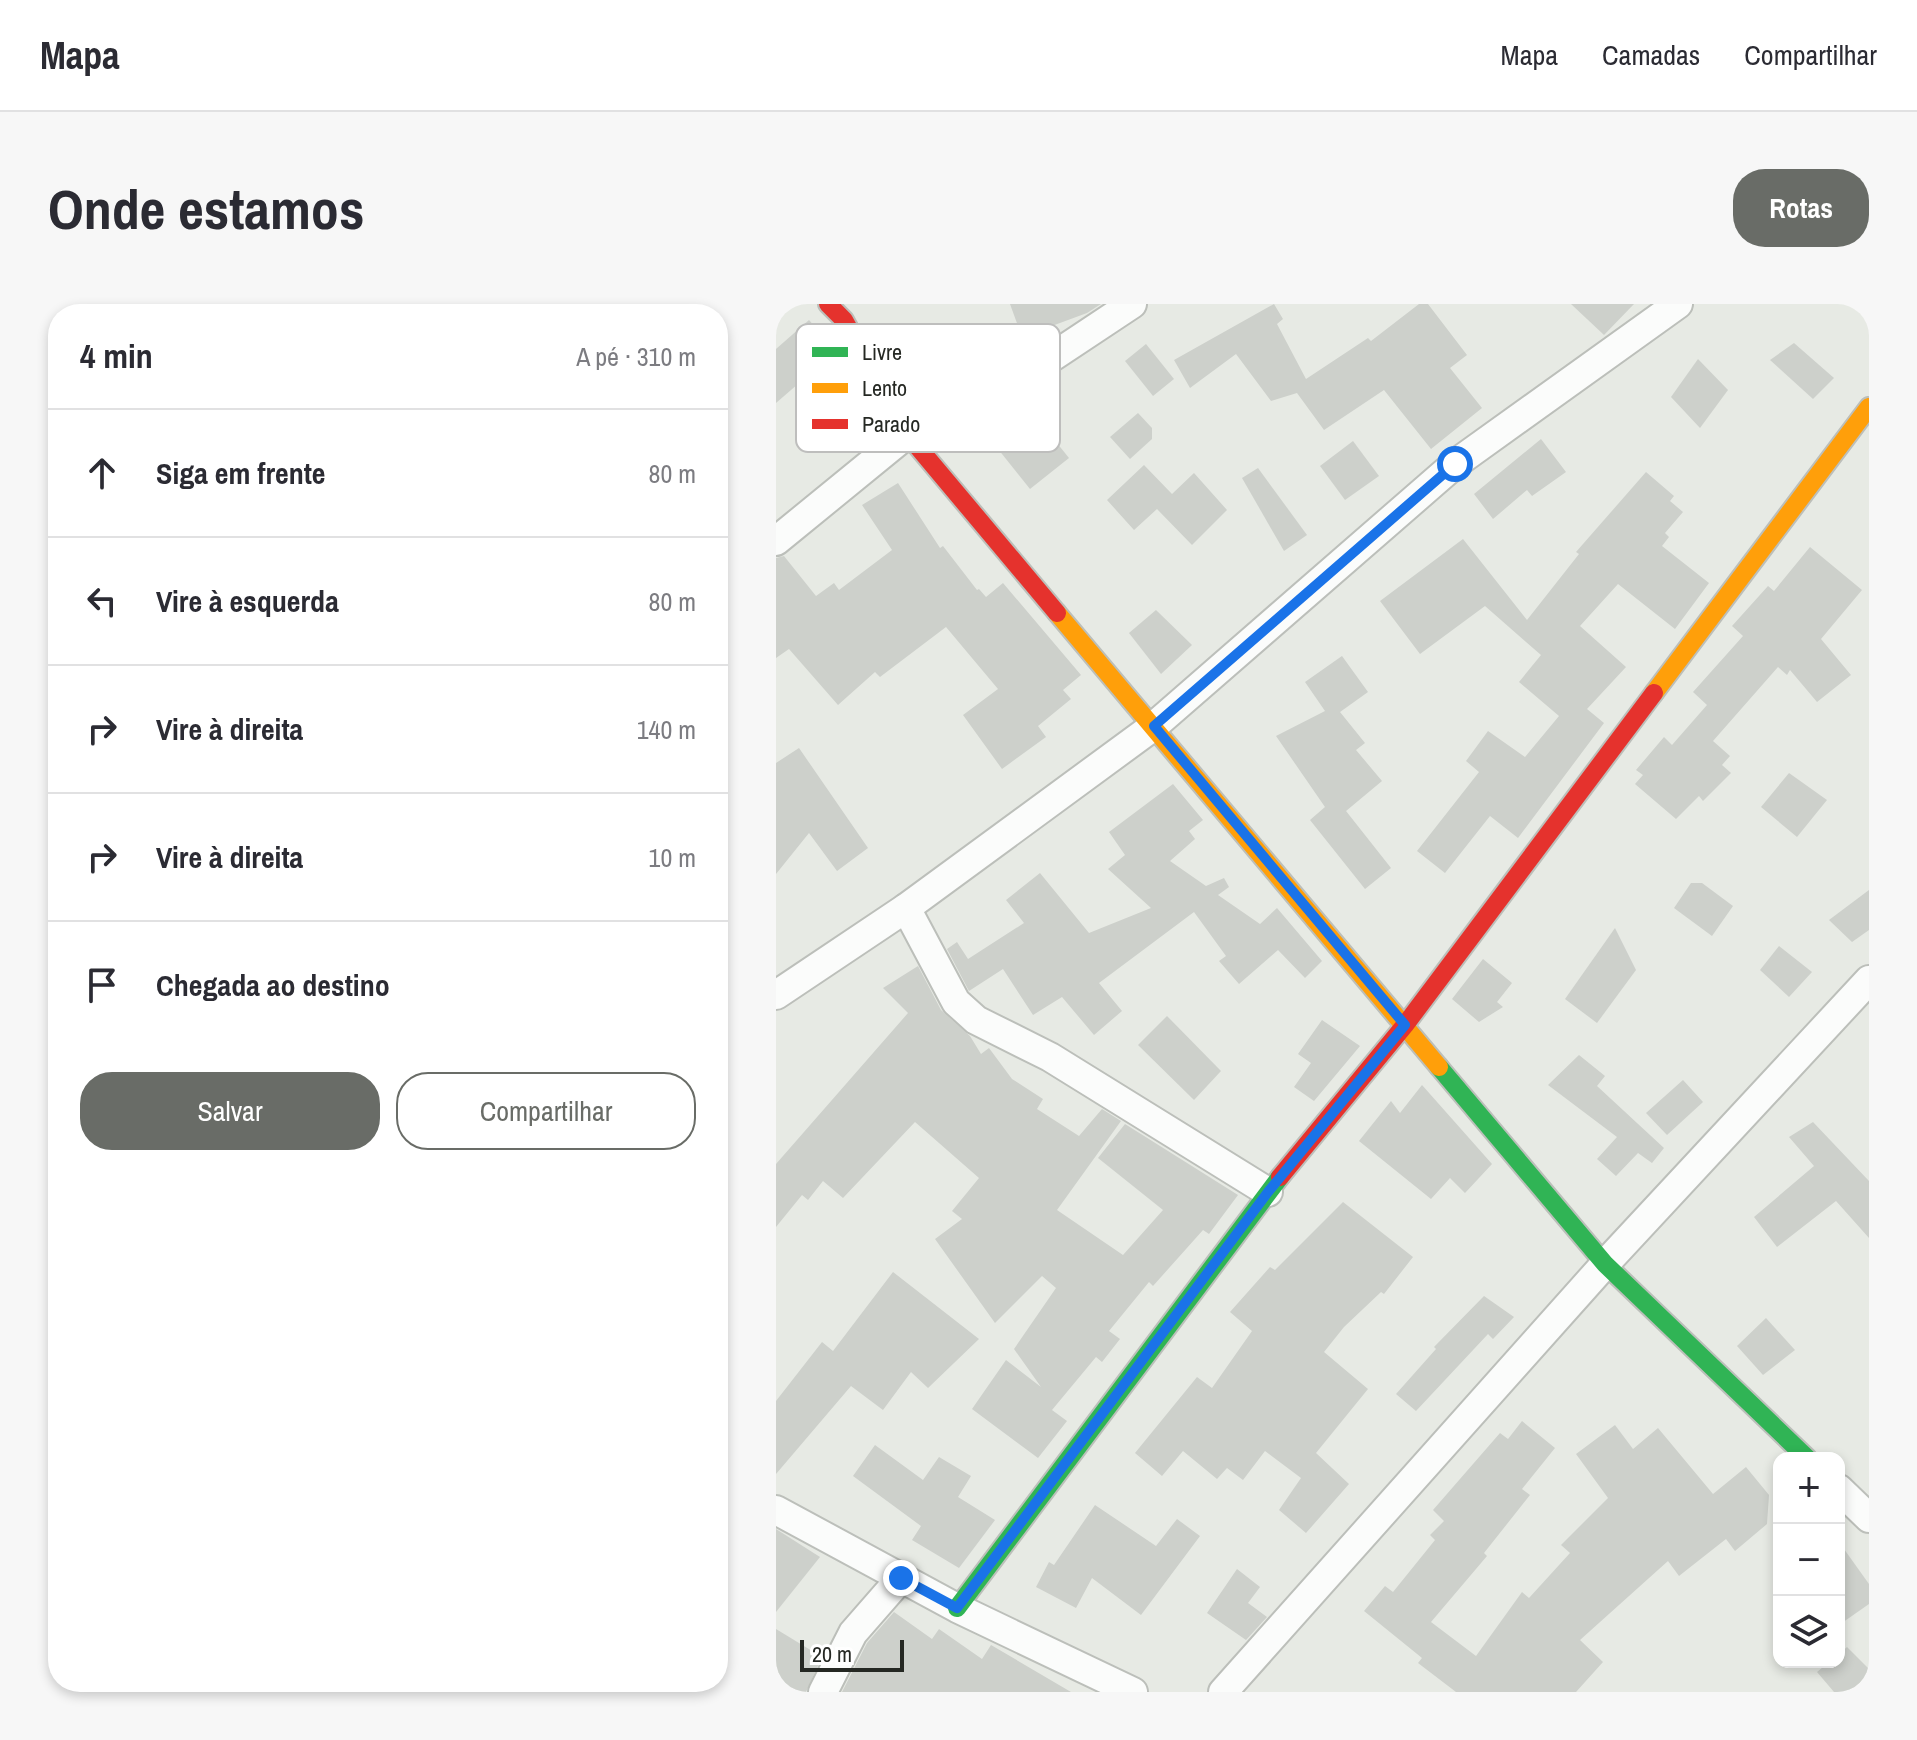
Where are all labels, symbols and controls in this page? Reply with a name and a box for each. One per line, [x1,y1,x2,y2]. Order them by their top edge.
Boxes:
text: Mapa [40,30,120,81]
text: Mapa [1501,36,1558,74]
text: Camadas [1602,36,1700,74]
text: Compartilhar [1744,36,1877,74]
button: Rotas [1733,169,1869,247]
text: Onde estamos [48,171,364,246]
legend [796,324,1060,452]
text: 4 min [80,333,153,379]
text: Livre [862,337,902,367]
text: A pé · 310 m [576,339,696,374]
text: Lento [862,373,907,403]
text: Parado [862,409,920,439]
route start [1437,446,1473,482]
icon: ahead [80,451,124,495]
text: Siga em frente [156,453,326,493]
text: 80 m [649,456,696,491]
icon: left [80,579,124,623]
text: Vire à esquerda [156,581,339,621]
text: 80 m [649,584,696,619]
icon: right [80,707,124,751]
text: Vire à direita [156,709,303,749]
text: 140 m [637,712,696,747]
icon: right [80,835,124,879]
text: Vire à direita [156,837,303,877]
text: 10 m [649,840,696,875]
icon: arrive [80,963,124,1007]
text: Chegada ao destino [156,965,390,1005]
button: Salvar [80,1072,380,1150]
button: Compartilhar [396,1072,696,1150]
map controls [1773,1452,1845,1668]
button: + [1773,1452,1845,1524]
button: − [1773,1524,1845,1596]
route end [883,1560,919,1596]
button: layers [1773,1596,1845,1668]
scale bar [800,1636,904,1672]
text: 20 m [812,1639,852,1669]

